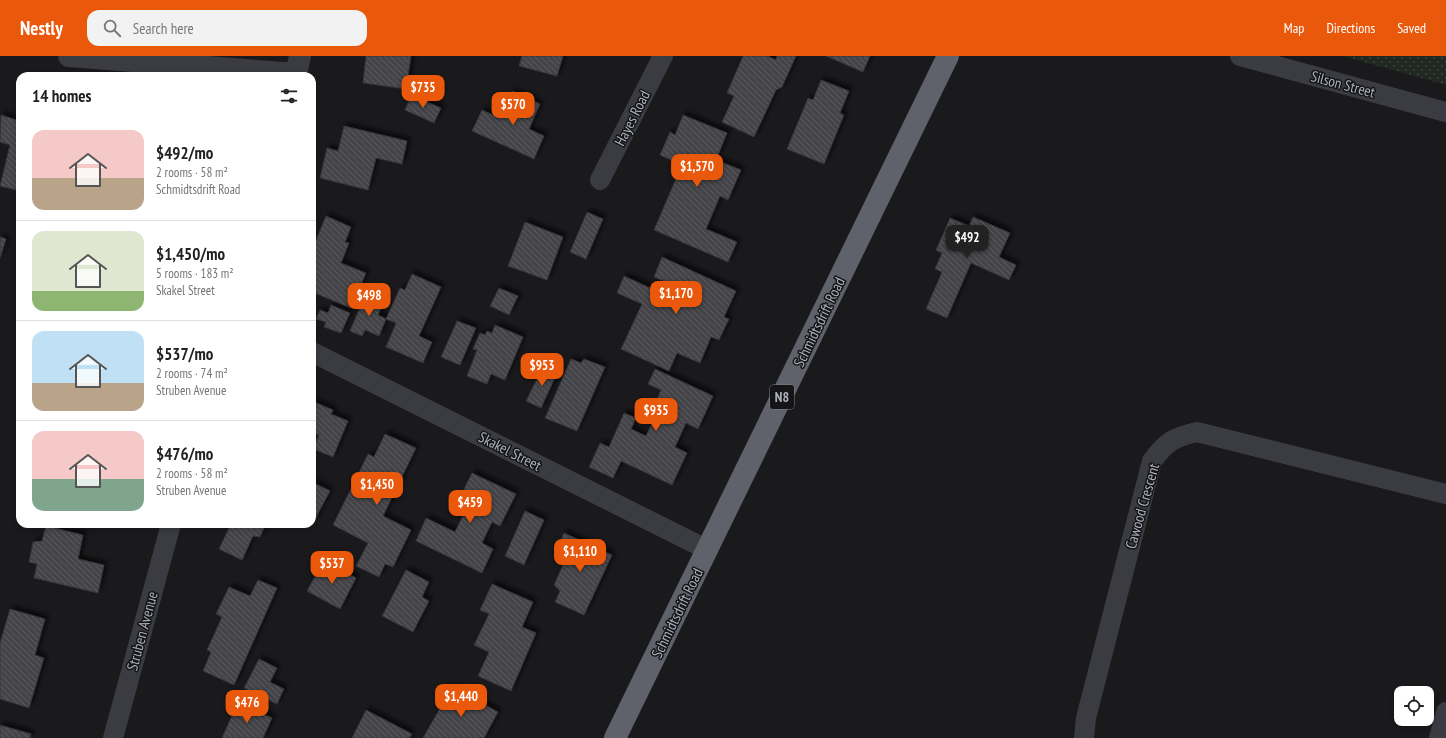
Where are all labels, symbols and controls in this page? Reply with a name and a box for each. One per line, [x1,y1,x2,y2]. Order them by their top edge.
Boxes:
search box [87,10,367,46]
text: Nestly [20,16,63,40]
icon: search [101,17,123,39]
text: Search here [133,19,194,38]
text: Map [1284,19,1304,37]
text: Directions [1326,19,1375,37]
text: Saved [1397,19,1426,37]
street label: Silson Street [1309,66,1377,102]
pin: $735 [399,75,447,109]
text: $735 [411,79,435,96]
text: 14 homes [32,85,91,107]
icon: filters [278,85,300,107]
street label: Hayes Road [610,87,654,149]
pin: $570 [489,92,537,126]
text: $570 [501,96,525,113]
text: $492/mo [156,142,213,164]
icon: home [64,146,112,194]
pin: $1,570 [664,154,730,188]
text: $1,570 [680,158,714,175]
text: 2 rooms · 58 m² [156,164,228,181]
text: Schmidtsdrift Road [156,181,241,198]
pin: $492 [943,225,991,259]
text: $492 [955,229,979,246]
text: $1,450/mo [156,243,225,265]
icon: home [64,247,112,295]
text: 5 rooms · 183 m² [156,265,234,282]
street label: Schmidtsdrift Road [789,274,849,370]
pin: $1,170 [643,281,709,315]
text: Skakel Street [156,282,215,299]
pin: $498 [345,283,393,317]
text: $1,170 [659,285,693,302]
text: $498 [357,287,381,304]
text: $537/mo [156,343,213,365]
icon: home [64,347,112,395]
pin: $953 [518,353,566,387]
text: $953 [530,357,554,374]
text: 2 rooms · 74 m² [156,365,228,382]
text: Struben Avenue [156,382,226,399]
road number: N8 [770,385,794,409]
pin: $935 [632,398,680,432]
text: $935 [644,402,668,419]
street label: Skakel Street [475,427,545,475]
text: $476/mo [156,443,213,465]
icon: home [64,447,112,495]
street label: Cawood Crescent [1121,461,1163,551]
text: 2 rooms · 58 m² [156,465,228,482]
pin: $1,450 [344,472,410,506]
text: $1,450 [360,476,394,493]
text: Struben Avenue [156,482,226,499]
pin: $459 [446,490,494,524]
text: $459 [458,494,482,511]
pin: $1,110 [547,539,613,573]
text: $1,110 [563,543,597,560]
pin: $537 [308,551,356,585]
text: $537 [320,555,344,572]
street label: Schmidtsdrift Road [647,565,707,661]
street label: Struben Avenue [122,589,162,673]
pin: $1,440 [428,684,494,718]
map controls [1394,686,1434,726]
button: locate [1394,686,1434,726]
text: $1,440 [444,688,478,705]
pin: $476 [223,690,271,724]
text: $476 [235,694,259,711]

